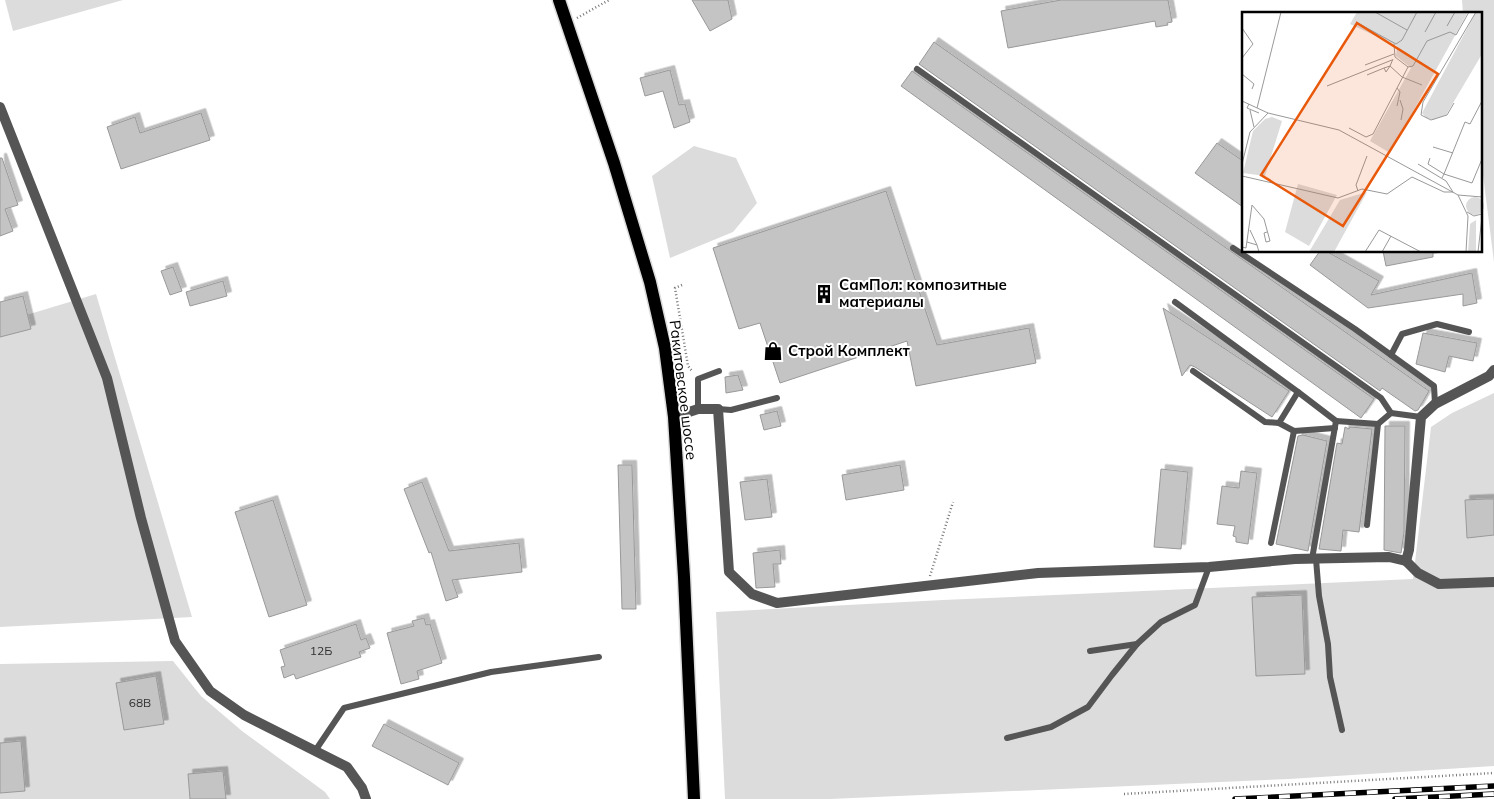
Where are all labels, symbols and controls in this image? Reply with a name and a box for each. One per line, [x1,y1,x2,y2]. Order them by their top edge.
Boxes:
inset map [1242,12,1482,252]
place label: СамПол: композитные материалы [839,275,1007,311]
building icon: СамПол: композитные материалы [813,283,835,305]
street label: Ракитовское шоссе [665,319,701,461]
shop icon: Строй Комплект [762,340,784,362]
place label: Строй Комплект [788,341,911,360]
house number: 12Б [310,643,332,658]
house number: 68В [129,695,151,710]

